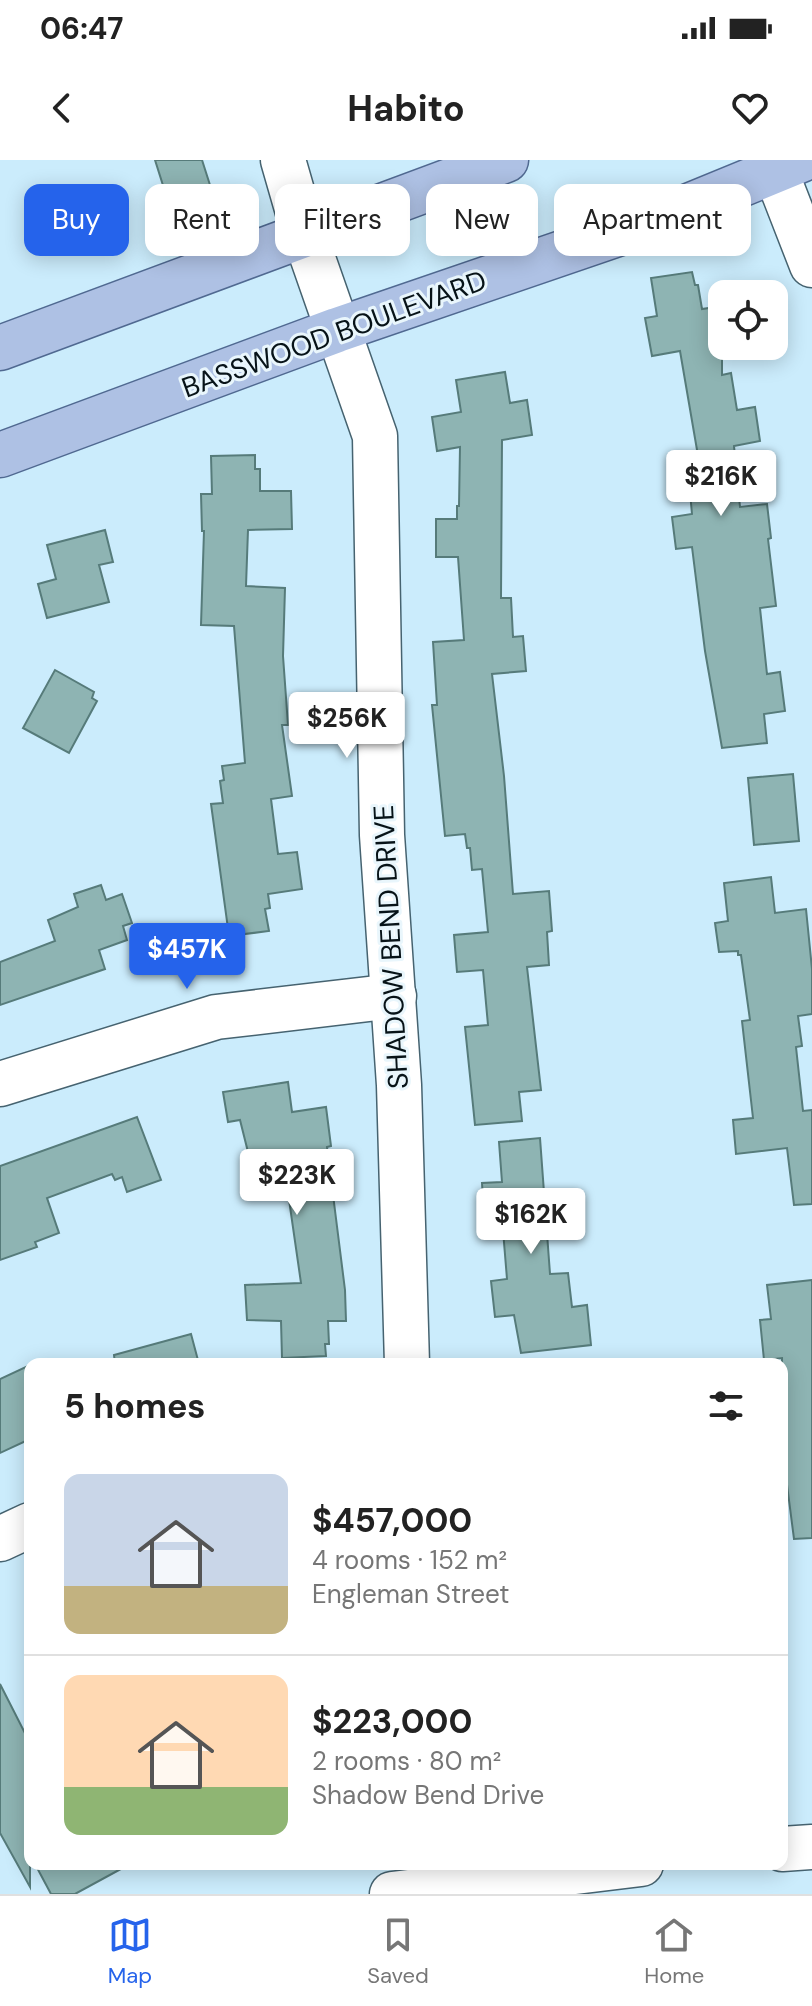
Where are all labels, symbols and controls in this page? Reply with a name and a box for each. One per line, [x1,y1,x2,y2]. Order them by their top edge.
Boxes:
text: 06:47 [40,9,123,48]
text: Habito [347,85,465,132]
icon: back [40,86,84,130]
icon: heart [728,86,772,130]
chip: Buy [24,184,129,256]
chip: Rent [145,184,259,256]
chip: Filters [275,184,410,256]
chip: New [426,184,538,256]
chip: Apartment [554,184,751,256]
street label: BASSWOOD BOULEVARD [177,262,491,406]
map controls [708,280,788,360]
button: locate [708,280,788,360]
pin: $216K [665,450,777,518]
text: $216K [684,459,758,493]
pin: $256K [291,692,403,760]
text: $256K [307,701,387,735]
street label: SHADOW BEND DRIVE [365,804,417,1090]
pin: $457K [131,923,243,991]
text: $457K [147,932,227,966]
pin: $223K [241,1149,353,1217]
text: $223K [258,1158,336,1192]
pin: $162K [475,1188,587,1256]
text: $162K [494,1197,568,1231]
text: 5 homes [64,1384,205,1429]
icon: filters [704,1384,748,1428]
text: $457,000 [312,1498,472,1543]
icon: home [128,1506,224,1602]
text: 4 rooms · 152 m² [312,1543,507,1577]
text: Engleman Street [312,1577,510,1611]
text: $223,000 [312,1699,472,1744]
icon: home [128,1707,224,1803]
text: 2 rooms · 80 m² [312,1744,501,1778]
text: Shadow Bend Drive [312,1778,544,1812]
tab: Map [108,1913,152,1990]
tab: Saved [367,1913,429,1990]
tab: Home [644,1913,704,1990]

